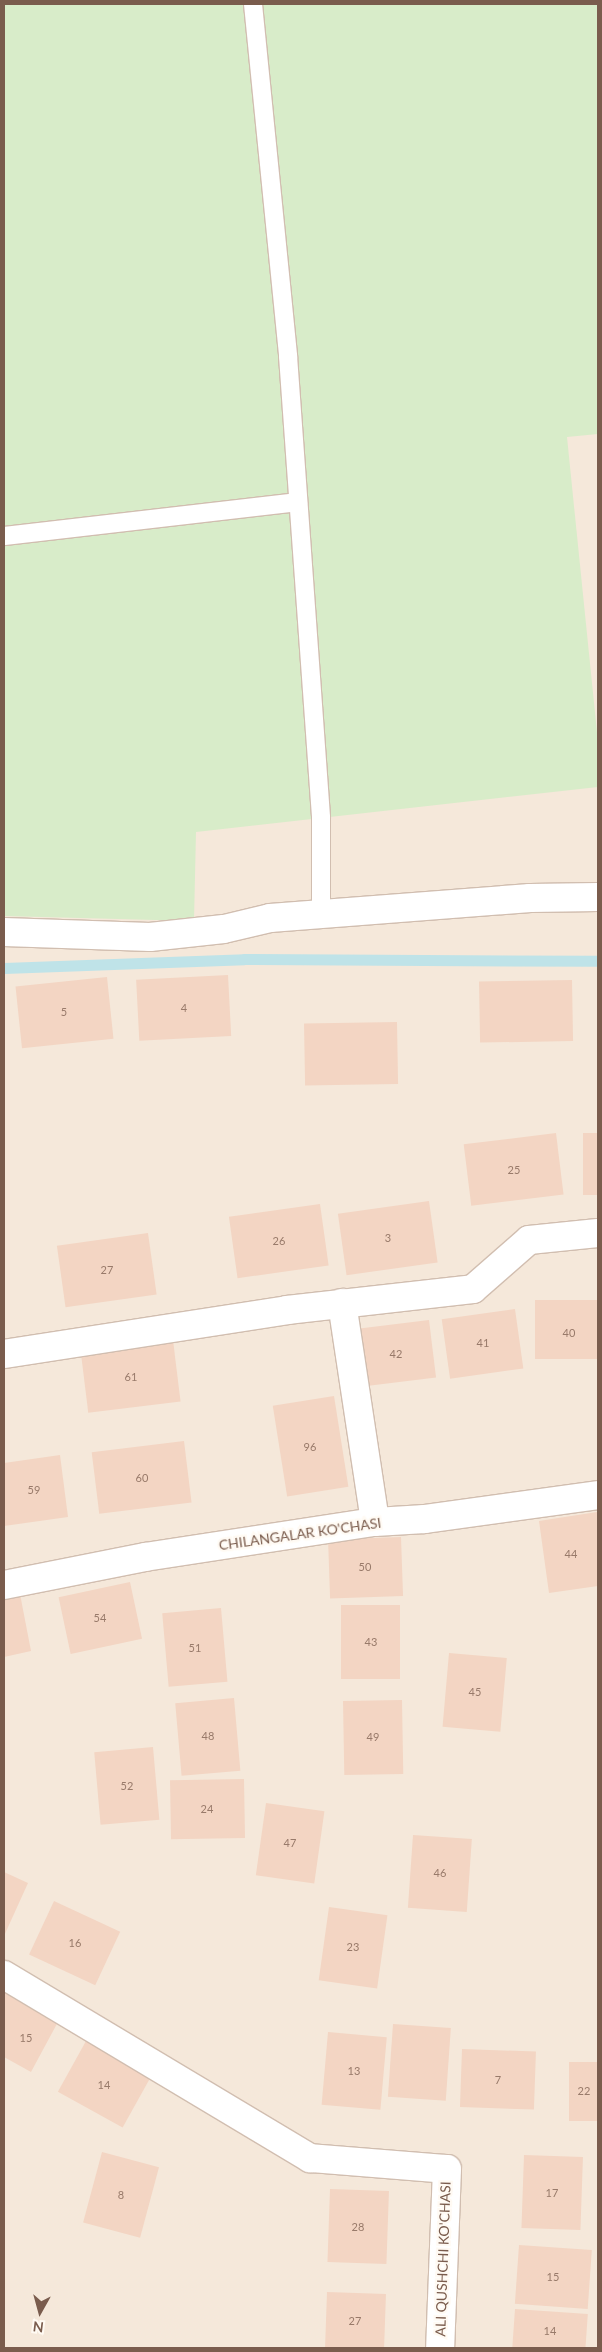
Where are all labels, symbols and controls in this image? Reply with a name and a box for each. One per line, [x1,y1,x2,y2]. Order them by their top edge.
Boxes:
house number: 4 [181,1001,187,1015]
house number: 5 [61,1005,67,1019]
house number: 25 [508,1163,520,1177]
house number: 3 [385,1231,391,1245]
house number: 26 [273,1234,285,1248]
house number: 27 [101,1263,113,1277]
house number: 40 [563,1326,575,1340]
house number: 41 [477,1336,489,1350]
house number: 42 [390,1347,402,1361]
house number: 61 [125,1370,137,1384]
house number: 96 [304,1440,316,1454]
house number: 60 [136,1471,148,1485]
house number: 59 [28,1483,40,1497]
street label: CHILANGALAR KO'CHASI [218,1514,382,1554]
house number: 44 [565,1547,577,1561]
house number: 50 [359,1560,371,1574]
house number: 54 [94,1611,106,1625]
house number: 43 [365,1635,377,1649]
house number: 51 [189,1641,201,1655]
house number: 45 [469,1685,481,1699]
house number: 48 [202,1729,214,1743]
house number: 49 [367,1730,379,1744]
house number: 52 [121,1779,133,1793]
house number: 24 [201,1802,213,1816]
house number: 47 [284,1836,296,1850]
house number: 46 [434,1866,446,1880]
house number: 16 [69,1936,81,1950]
house number: 23 [347,1940,359,1954]
house number: 15 [20,2031,32,2045]
house number: 13 [348,2064,360,2078]
house number: 7 [495,2073,501,2087]
house number: 14 [98,2078,110,2092]
house number: 22 [578,2084,590,2098]
street label: ALI QUSHCHI KO'CHASI [432,2181,454,2337]
house number: 17 [546,2186,558,2200]
house number: 8 [118,2188,124,2202]
house number: 28 [352,2220,364,2234]
house number: 15 [547,2270,559,2284]
north arrow [15,2287,65,2337]
house number: 27 [349,2314,361,2328]
text: N [32,2318,45,2336]
house number: 14 [544,2324,556,2338]

